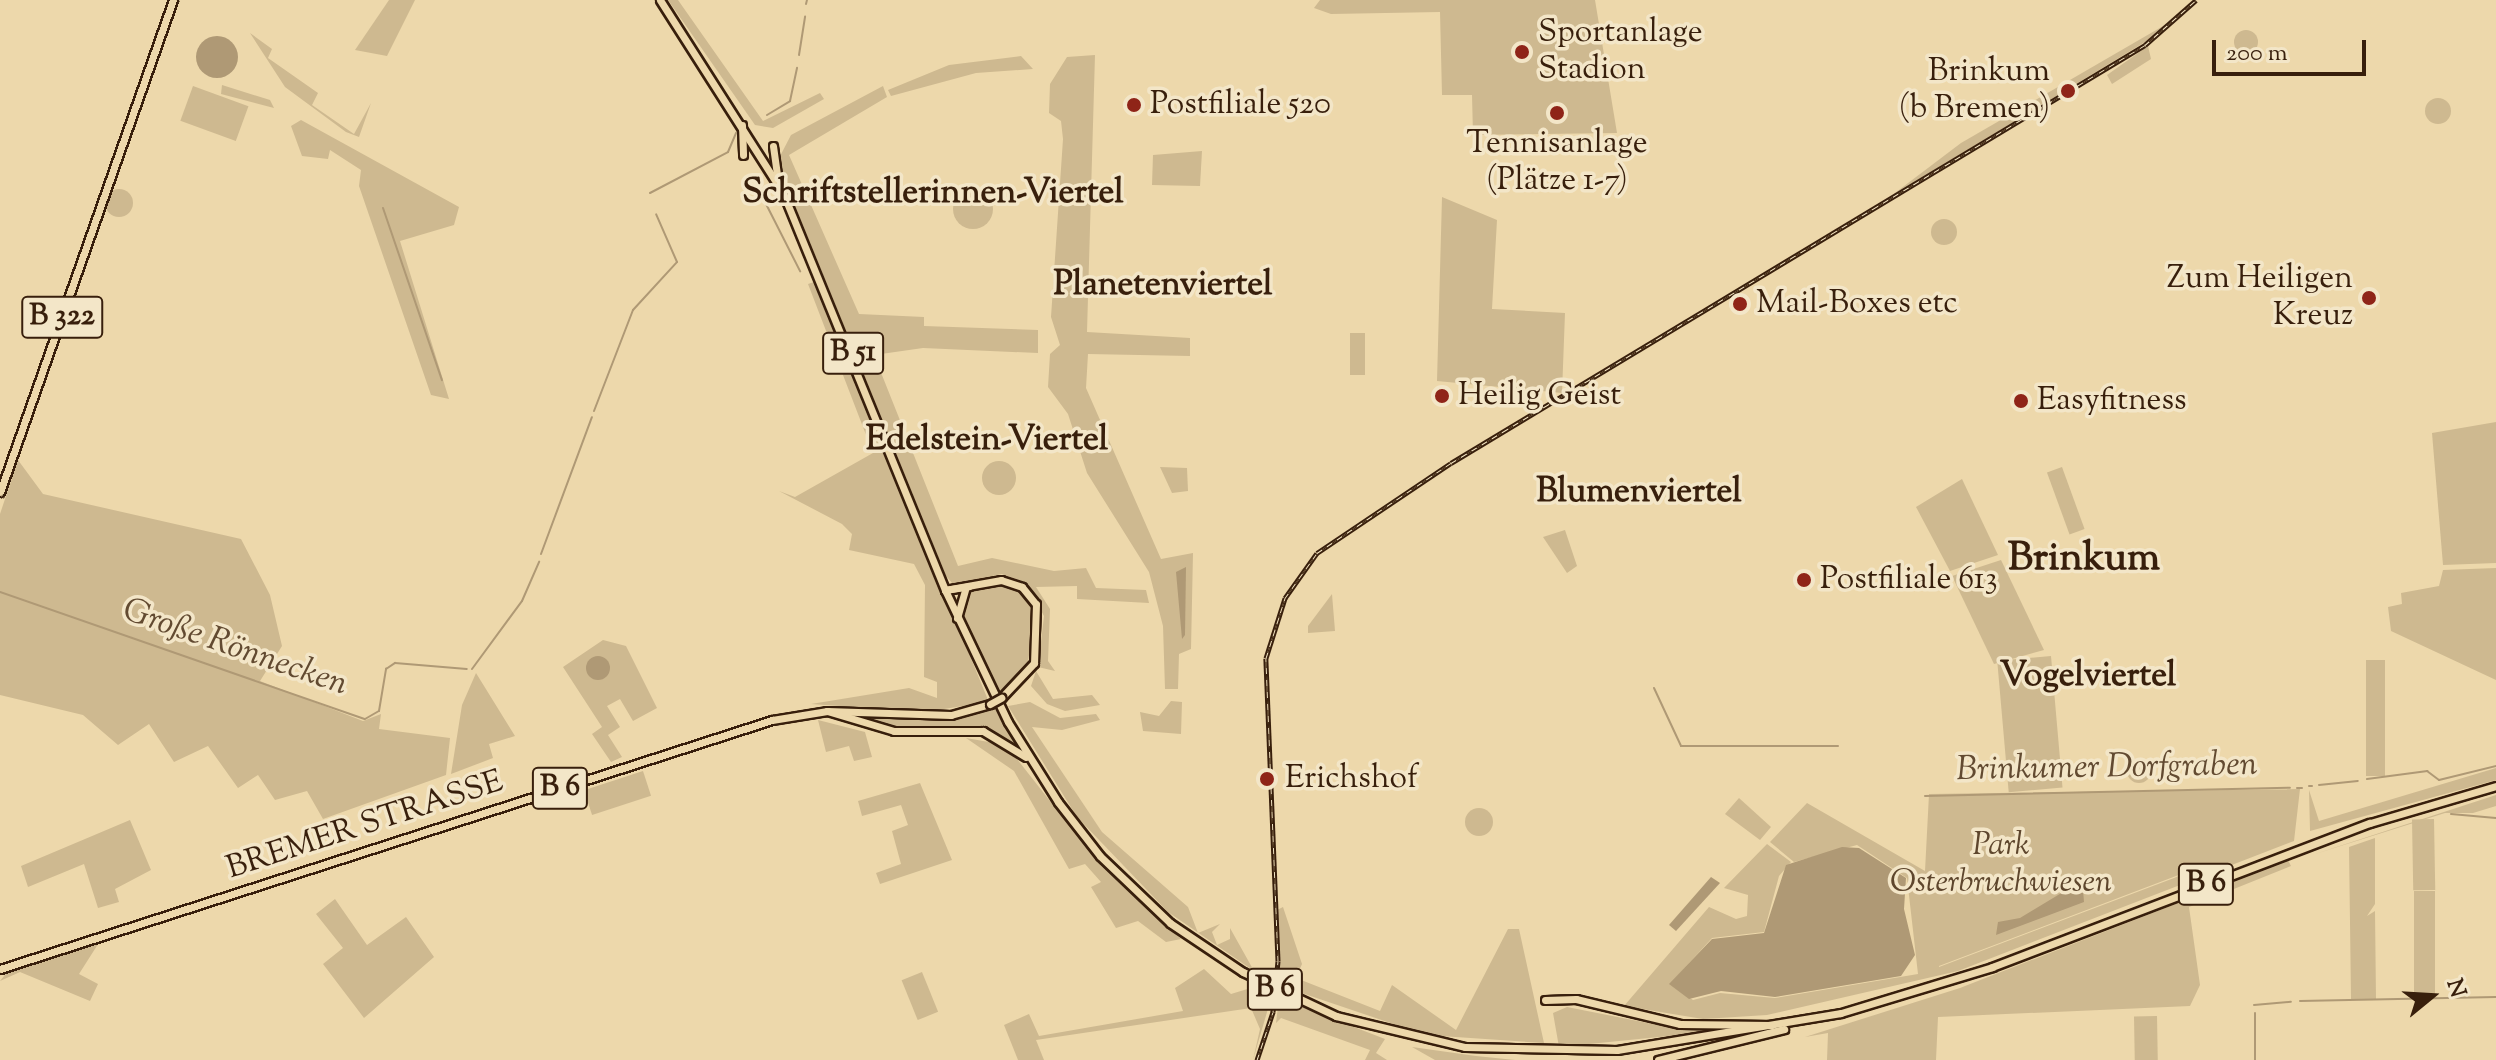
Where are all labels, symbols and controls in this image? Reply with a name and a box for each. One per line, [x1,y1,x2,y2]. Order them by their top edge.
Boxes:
place label: Sportanlage Stadion [1538,15,1703,90]
scale bar [2216,24,2370,74]
text: 200 m [2226,37,2288,71]
marker: Sportanlage Stadion [1513,43,1531,61]
place label: Brinkum (b Bremen) [1899,54,2050,129]
marker: Brinkum (b Bremen) [2057,80,2079,102]
place label: Postfiliale 520 [1150,86,1331,124]
marker: Postfiliale 520 [1125,96,1143,114]
marker: Tennisanlage (Plätze 1-7) [1548,104,1566,122]
place label: Tennisanlage (Plätze 1-7) [1466,126,1648,201]
district label: Schriftstellerinnen-Viertel [742,174,1124,214]
place label: Zum Heiligen Kreuz [2167,261,2353,336]
district label: Planetenviertel [1054,266,1272,306]
place label: Mail-Boxes etc [1756,285,1958,323]
marker: Zum Heiligen Kreuz [2360,289,2378,307]
road number: B 322 [20,291,104,343]
marker: Mail-Boxes etc [1731,295,1749,313]
road number: B 51 [821,327,885,379]
place label: Heilig Geist [1458,377,1621,415]
place label: Easyfitness [2037,382,2187,420]
marker: Heilig Geist [1433,387,1451,405]
marker: Easyfitness [2012,392,2030,410]
district label: Edelstein-Viertel [866,421,1108,461]
district label: Blumenviertel [1536,473,1742,513]
district label: Brinkum [2008,536,2160,584]
place label: Postfiliale 613 [1820,561,1998,599]
marker: Postfiliale 613 [1795,571,1813,589]
water label: Große Rönnecken [117,590,353,706]
district label: Vogelviertel [2000,657,2176,697]
water label: Brinkumer Dorfgraben [1956,745,2258,791]
place label: Erichshof [1285,760,1418,798]
road number: B 6 [530,762,590,814]
street label: BREMER STRASSE [222,763,508,889]
marker: Erichshof [1256,768,1278,790]
park label: Park Osterbruchwiesen [1890,828,2112,903]
road number: B 6 [2176,858,2236,910]
north arrow [2392,956,2472,1036]
road number: B 6 [1245,963,1305,1015]
text: N [2437,975,2473,1002]

